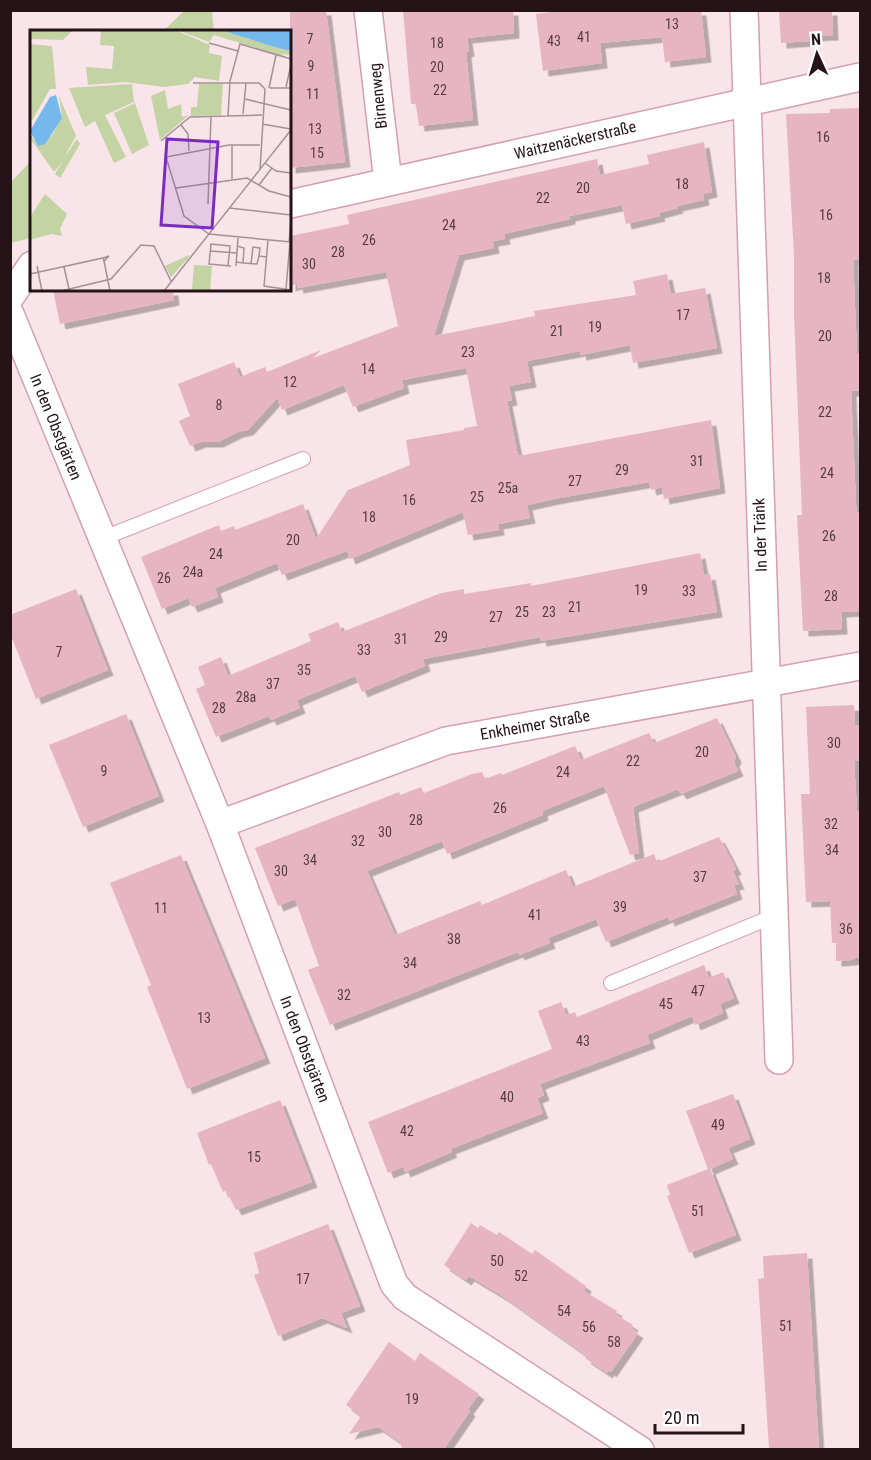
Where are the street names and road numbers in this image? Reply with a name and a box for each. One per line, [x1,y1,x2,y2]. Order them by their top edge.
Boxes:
street label: Birnenweg [365,62,391,130]
street label: Waitzenäckerstraße [512,117,638,163]
street label: In den Obstgärten [26,371,86,483]
street label: In der Tränk [749,497,771,572]
street label: Enkheimer Straße [479,706,591,744]
street label: In den Obstgärten [276,993,334,1105]

